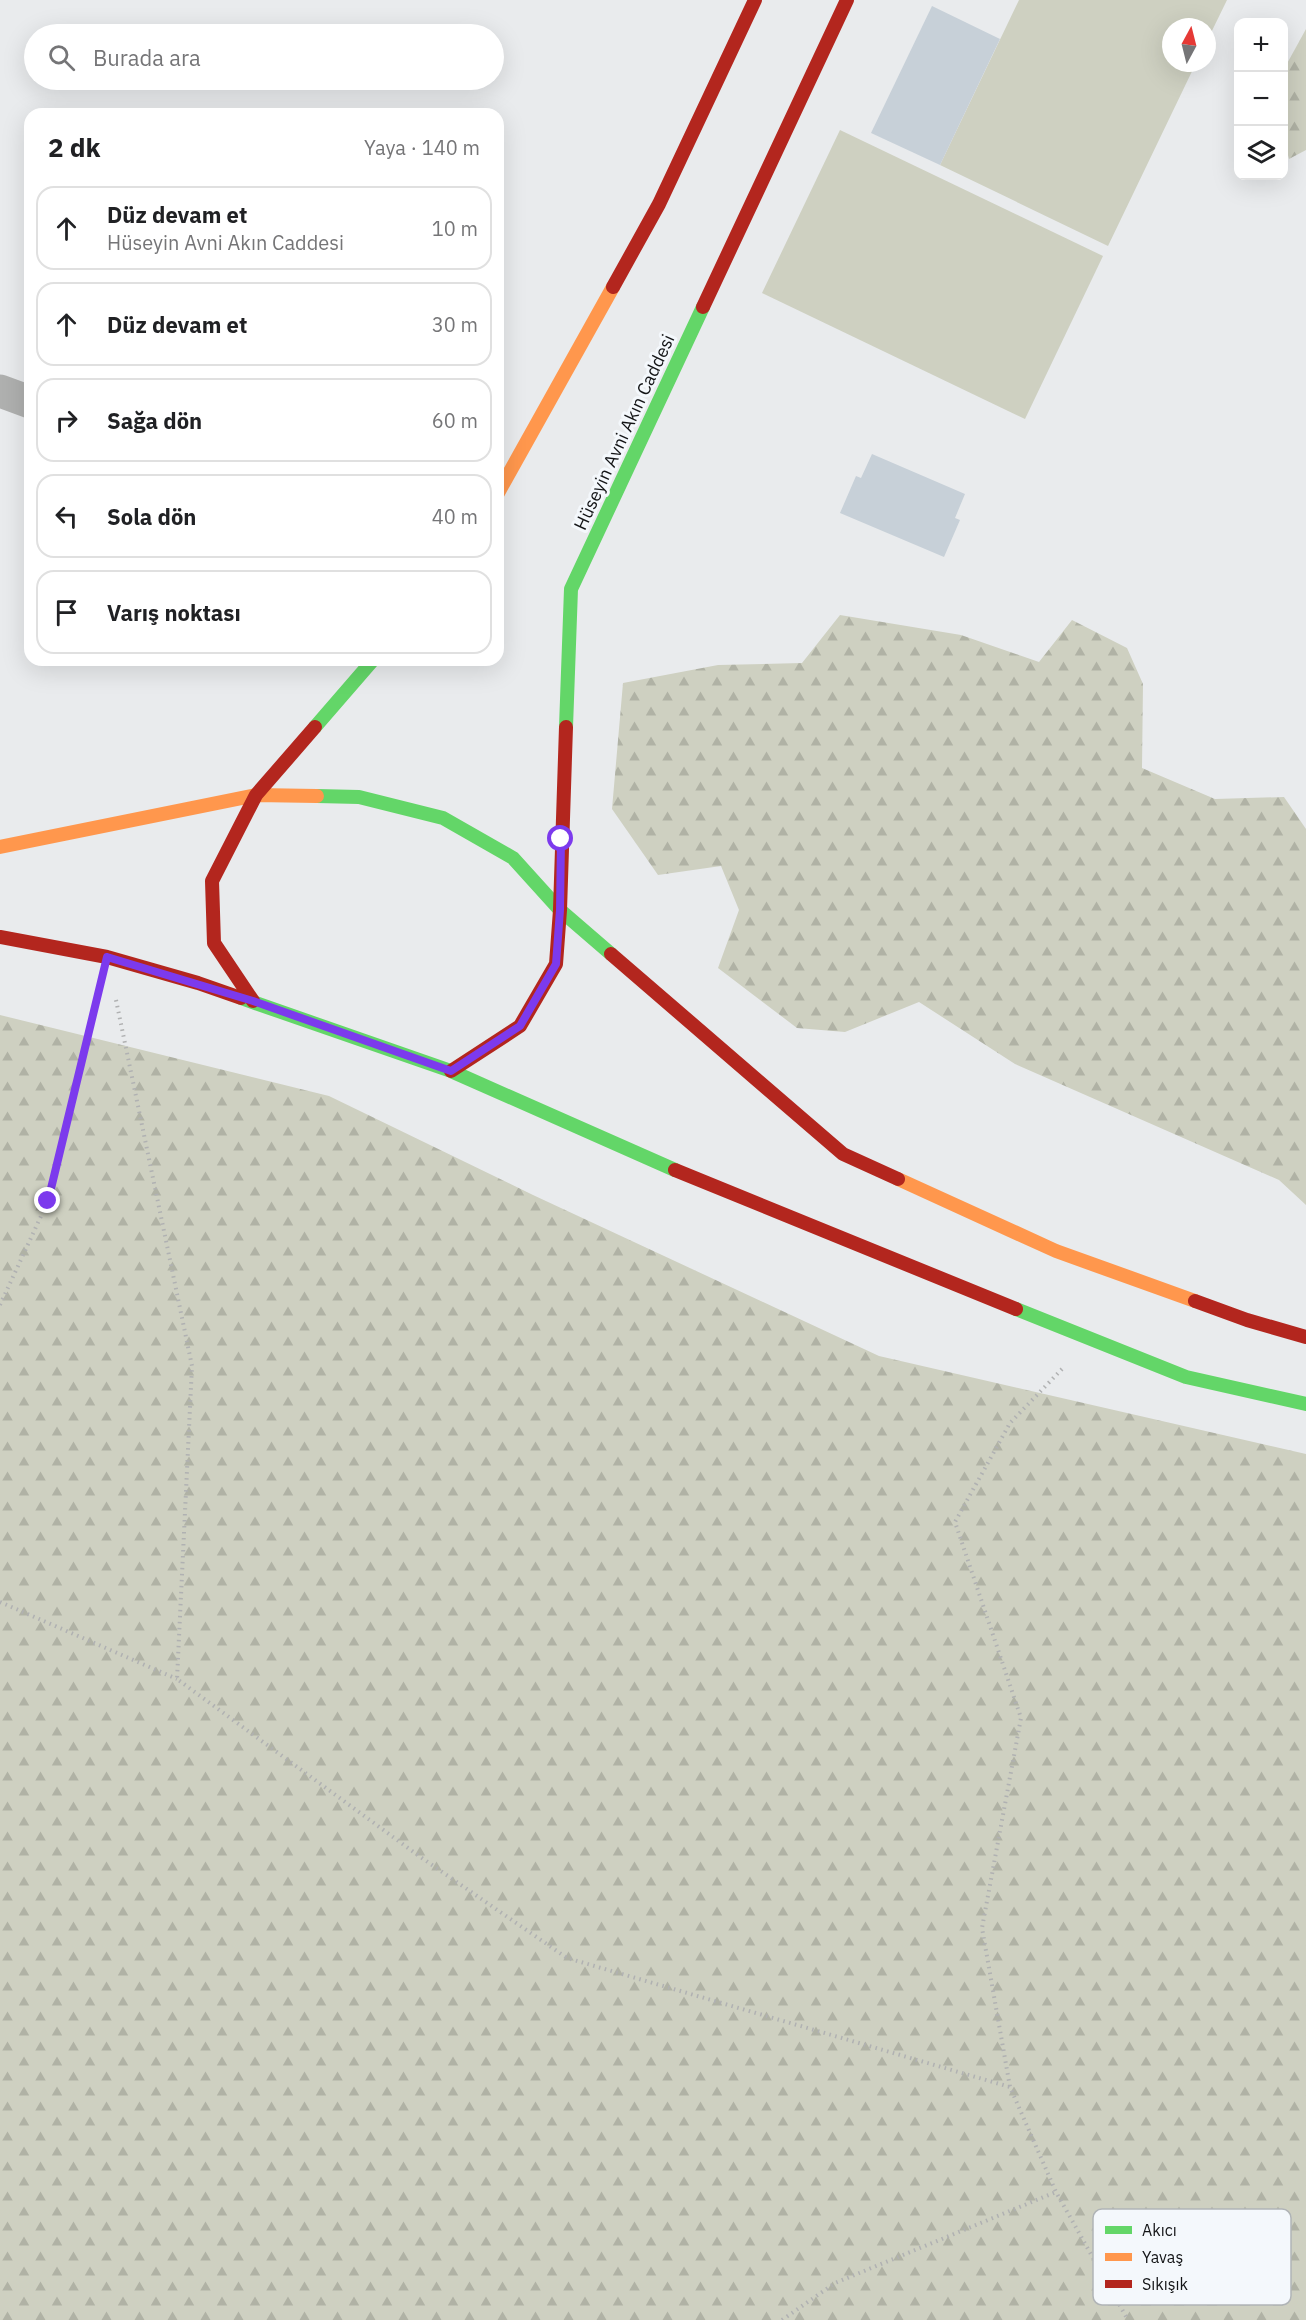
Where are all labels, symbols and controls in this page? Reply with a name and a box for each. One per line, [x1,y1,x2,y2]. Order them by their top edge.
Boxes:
north arrow [1162,18,1216,72]
map controls [1234,18,1288,180]
button: + [1234,18,1288,72]
search box [24,24,504,90]
icon: search [45,41,78,74]
text: Burada ara [93,43,201,72]
button: − [1234,72,1288,126]
button: layers [1234,126,1288,180]
text: 2 dk [48,130,101,164]
text: Yaya · 140 m [364,134,480,161]
text: Düz devam et [107,200,247,229]
icon: ahead [50,212,83,245]
text: 10 m [432,215,478,242]
text: Hüseyin Avni Akın Caddesi [107,229,344,256]
icon: ahead [50,308,83,341]
text: Düz devam et [107,310,247,339]
text: 30 m [432,311,478,338]
street label: Hüseyin Avni Akın Caddesi [569,330,679,534]
icon: right [50,404,83,437]
text: Sağa dön [107,406,202,435]
text: 60 m [432,407,478,434]
icon: left [50,500,83,533]
text: Sola dön [107,502,196,531]
text: 40 m [432,503,478,530]
icon: arrive [50,596,83,629]
text: Varış noktası [107,598,241,627]
route start [547,825,573,851]
route end [34,1187,60,1213]
legend [1093,2209,1291,2305]
text: Akıcı [1142,2220,1177,2240]
text: Yavaş [1142,2247,1183,2267]
text: Sıkışık [1142,2274,1189,2294]

